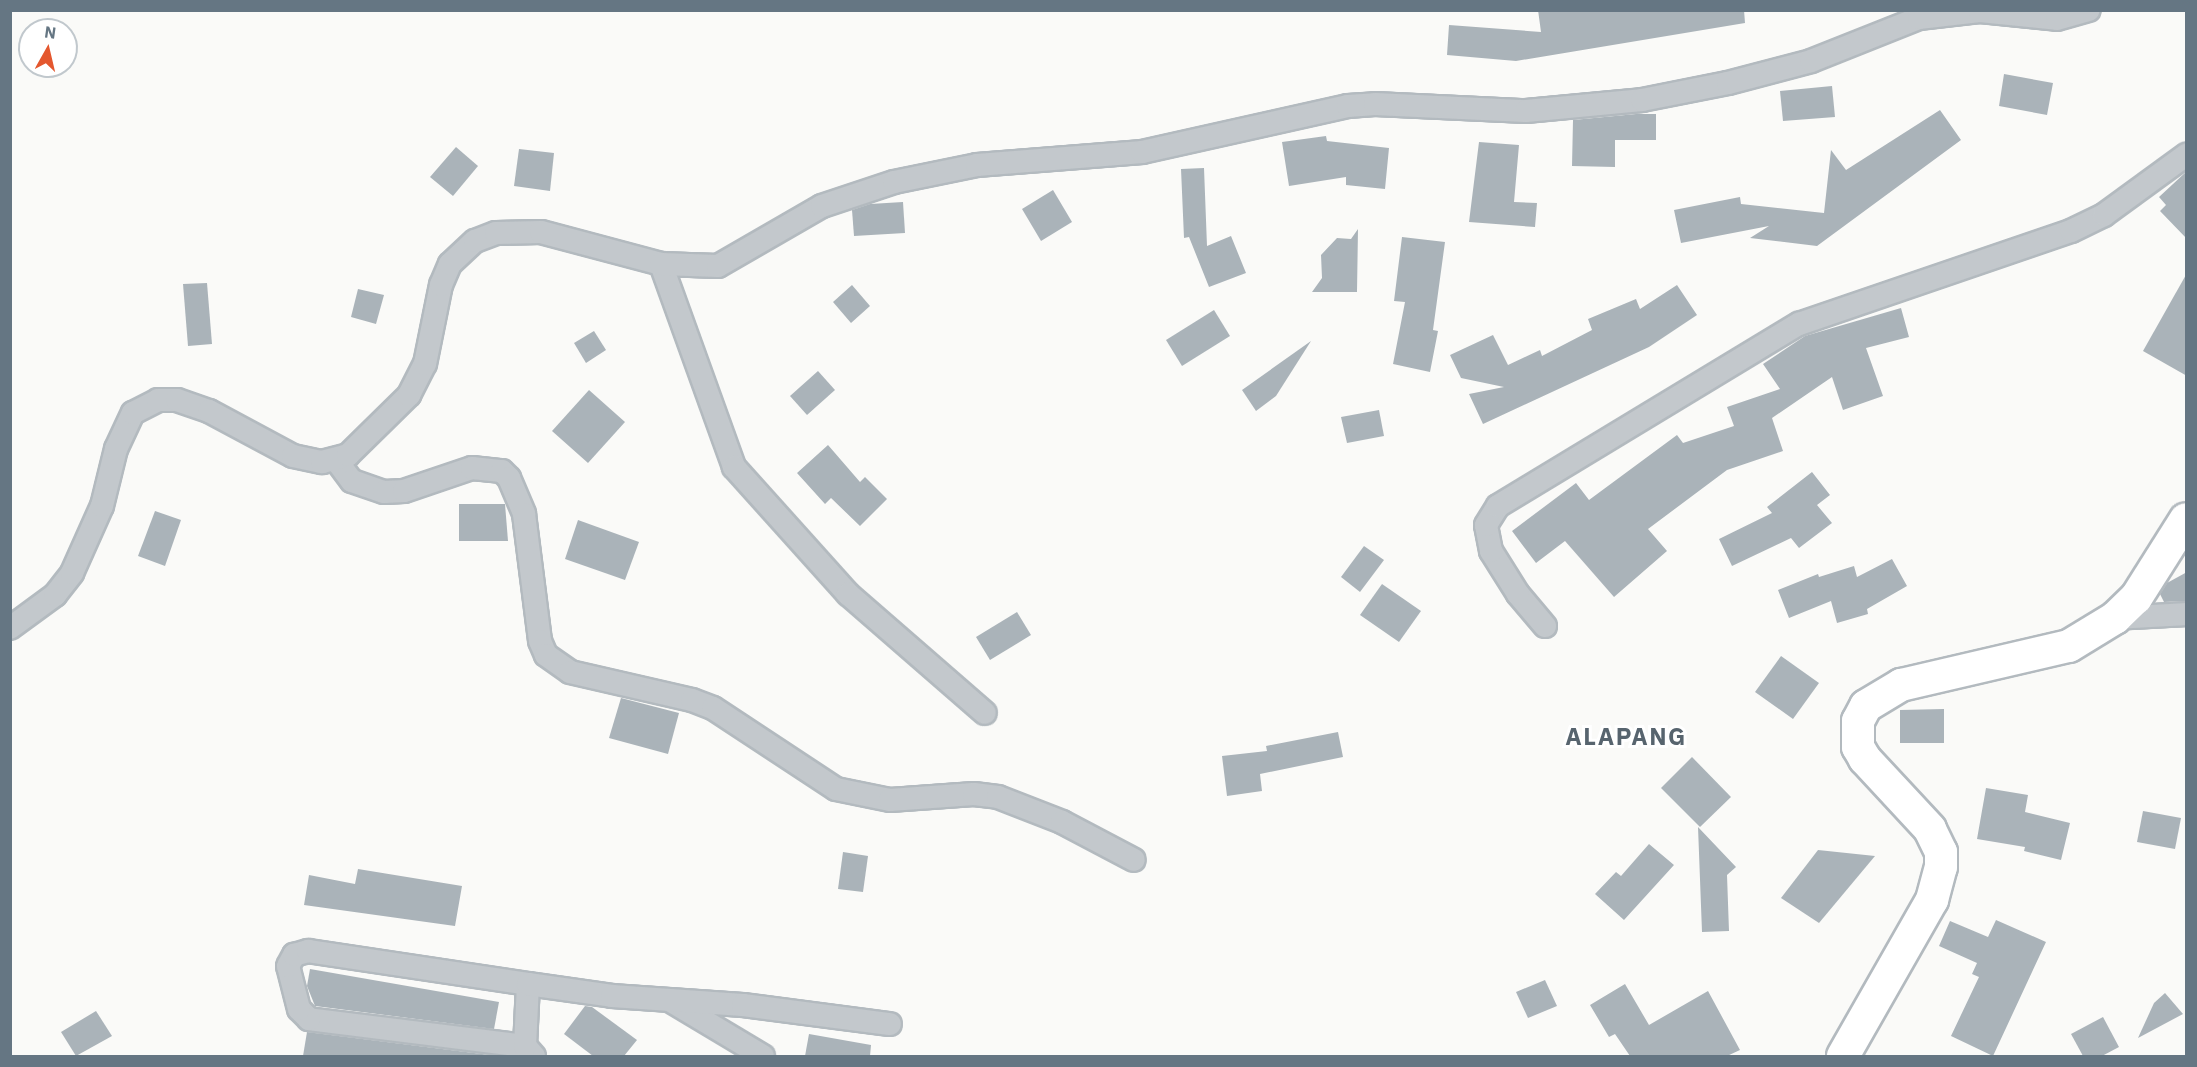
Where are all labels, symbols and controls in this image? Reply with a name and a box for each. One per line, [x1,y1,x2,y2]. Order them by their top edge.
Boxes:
north arrow [18,18,78,78]
text: N [43,21,57,43]
district label: ALAPANG [1565,723,1687,751]

